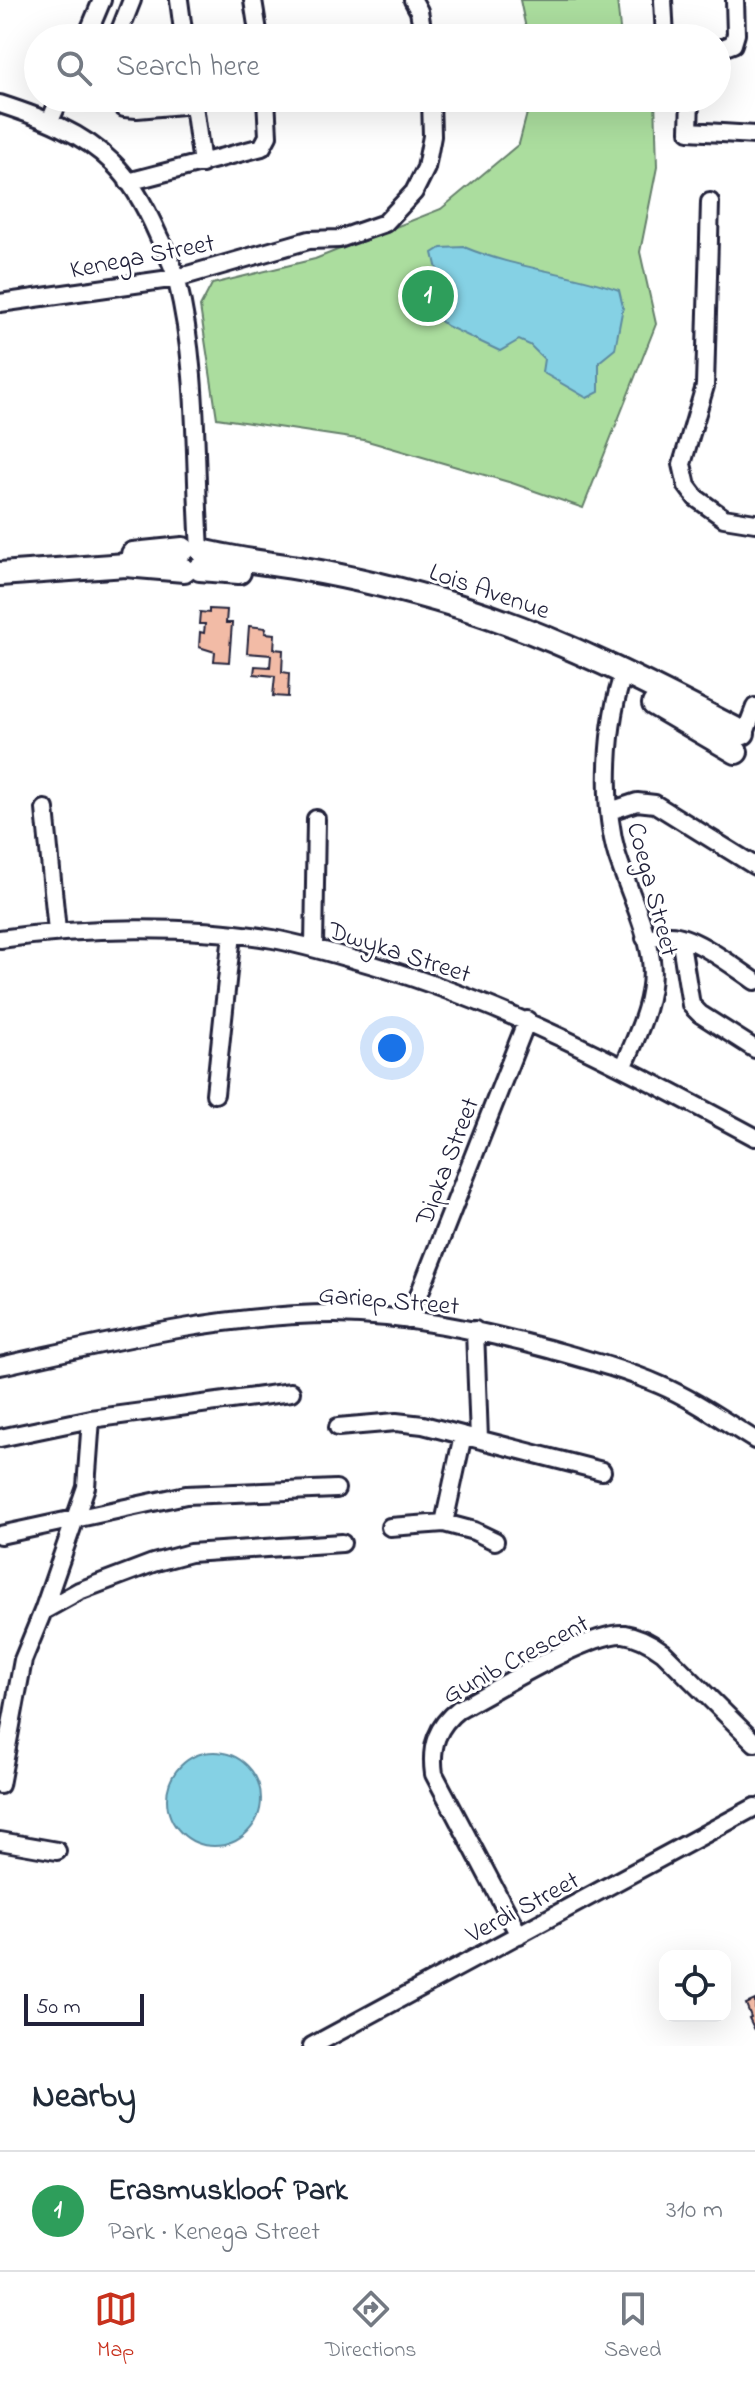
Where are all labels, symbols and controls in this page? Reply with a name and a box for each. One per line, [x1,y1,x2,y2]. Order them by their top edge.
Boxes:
search box [24,24,731,112]
icon: search [52,46,96,90]
text: Search here [116,46,260,90]
street label: Kenega Street [67,225,218,291]
pin: 1 [402,266,454,326]
street label: Lois Avenue [424,554,555,631]
street label: Coega Street [615,819,687,961]
street label: Dwyka Street [322,913,476,995]
your location [372,1028,412,1068]
street label: Dipka Street [407,1092,491,1233]
street label: Gariep Street [317,1277,461,1327]
street label: Gunib Crescent [437,1606,597,1715]
street label: Verdi Street [459,1863,587,1955]
map controls [659,1950,731,2022]
button: locate [659,1950,731,2022]
scale bar [24,1990,144,2026]
text: 50 m [36,1992,81,2024]
text: Nearby [32,2073,136,2123]
text: Erasmuskloof Park [108,2170,348,2214]
text: 1 [54,2192,62,2230]
text: 310 m [666,2192,723,2230]
text: Park · Kenega Street [108,2214,320,2252]
tab: Map [94,2287,138,2367]
tab: Directions [325,2287,417,2367]
tab: Saved [604,2287,661,2367]

